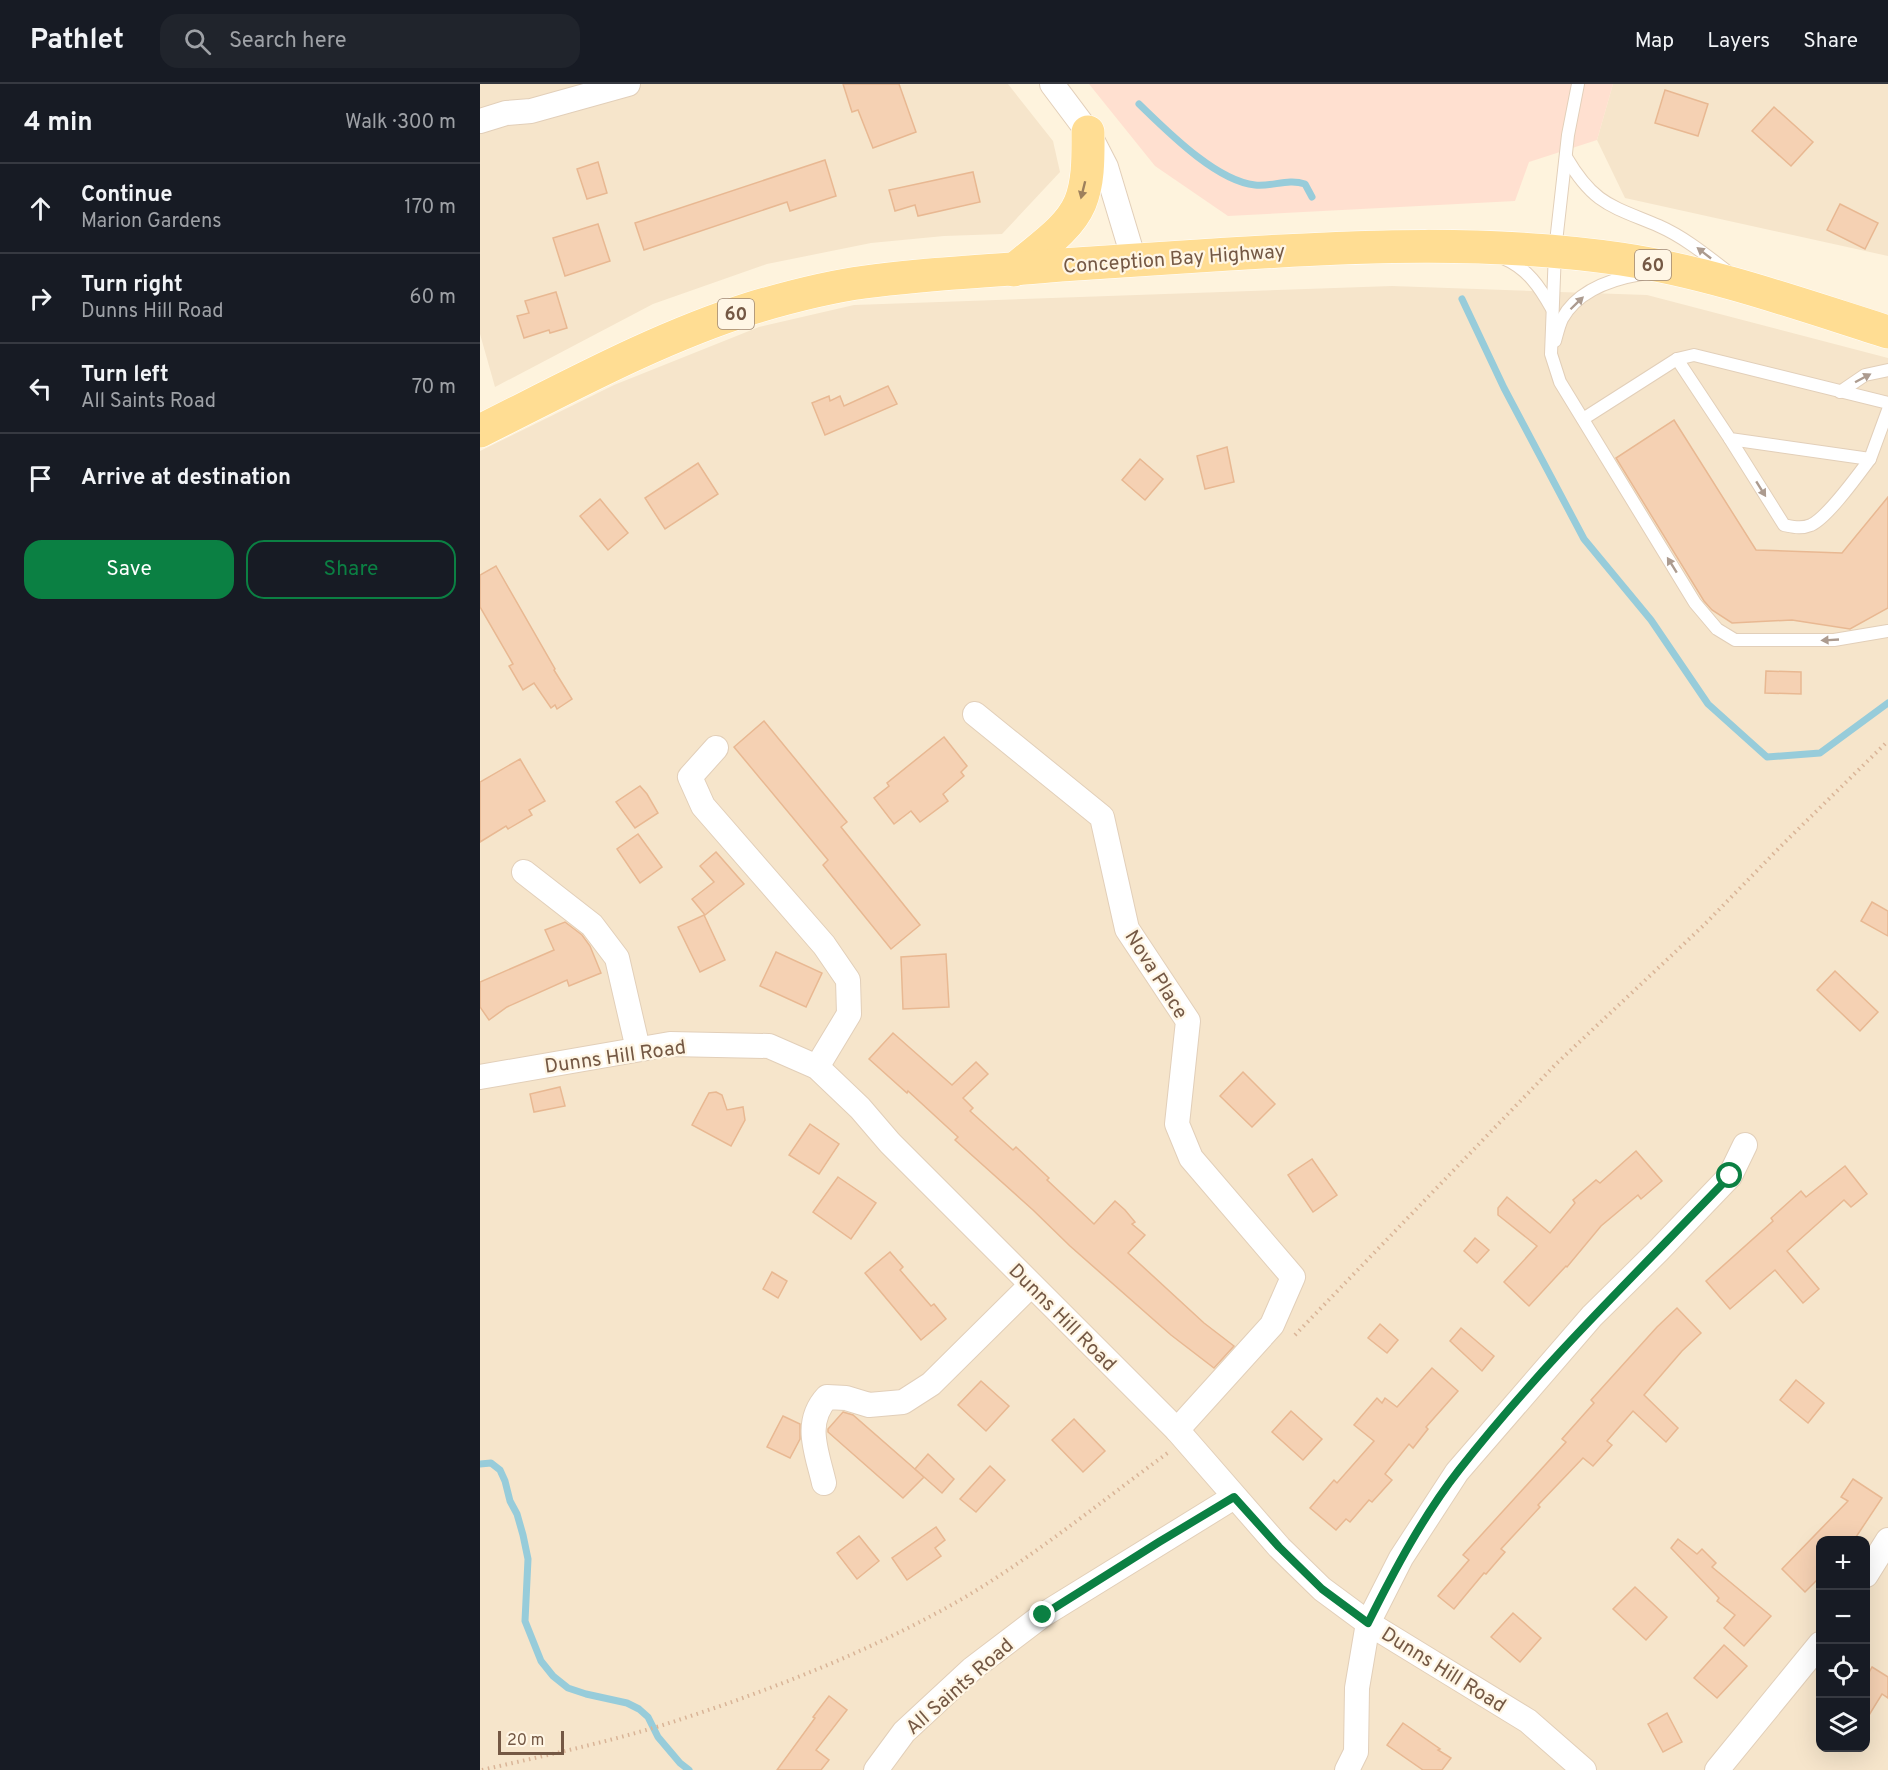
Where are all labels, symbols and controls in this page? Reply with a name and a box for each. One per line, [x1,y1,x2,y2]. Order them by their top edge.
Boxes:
search box [160,14,580,68]
text: Pathlet [30,23,124,59]
icon: search [181,25,214,58]
text: Search here [229,28,347,55]
text: Map [1635,28,1674,55]
text: Layers [1707,28,1770,55]
text: Share [1803,28,1858,55]
text: 4 min [24,107,93,140]
text: Walk · 300 m [345,110,456,136]
one-way arrow [1078,181,1088,199]
text: Continue [81,182,172,209]
icon: ahead [24,192,57,225]
text: 170 m [404,195,456,221]
text: Marion Gardens [81,209,222,235]
street label: Conception Bay Highway [1062,239,1286,281]
one-way arrow [1696,246,1712,259]
road number: 60 [1635,250,1671,280]
text: Turn right [81,272,183,299]
icon: right [24,282,57,315]
text: 60 m [410,285,456,311]
one-way arrow [1569,296,1583,310]
text: Dunns Hill Road [81,299,223,325]
road number: 60 [718,299,754,329]
text: Turn left [81,362,169,389]
icon: left [24,372,57,405]
one-way arrow [1854,373,1871,383]
text: 70 m [412,375,456,401]
text: All Saints Road [81,389,216,415]
icon: arrive [24,462,57,495]
text: Arrive at destination [81,465,291,492]
one-way arrow [1756,481,1767,497]
button: Save [24,540,234,599]
button: Share [246,540,456,599]
one-way arrow [1667,557,1678,573]
one-way arrow [1821,635,1840,644]
street label: Nova Place [1118,926,1193,1024]
street label: Dunns Hill Road [543,1035,688,1081]
route start [1716,1162,1742,1188]
street label: Dunns Hill Road [1002,1259,1121,1378]
map controls [1816,1536,1870,1752]
button: + [1816,1536,1870,1590]
button: − [1816,1590,1870,1644]
route end [1029,1601,1055,1627]
street label: Dunns Hill Road [1376,1622,1510,1719]
street label: All Saints Road [901,1633,1020,1742]
button: locate [1816,1644,1870,1698]
button: layers [1816,1698,1870,1752]
scale bar [498,1728,564,1756]
text: 20 m [507,1731,544,1751]

